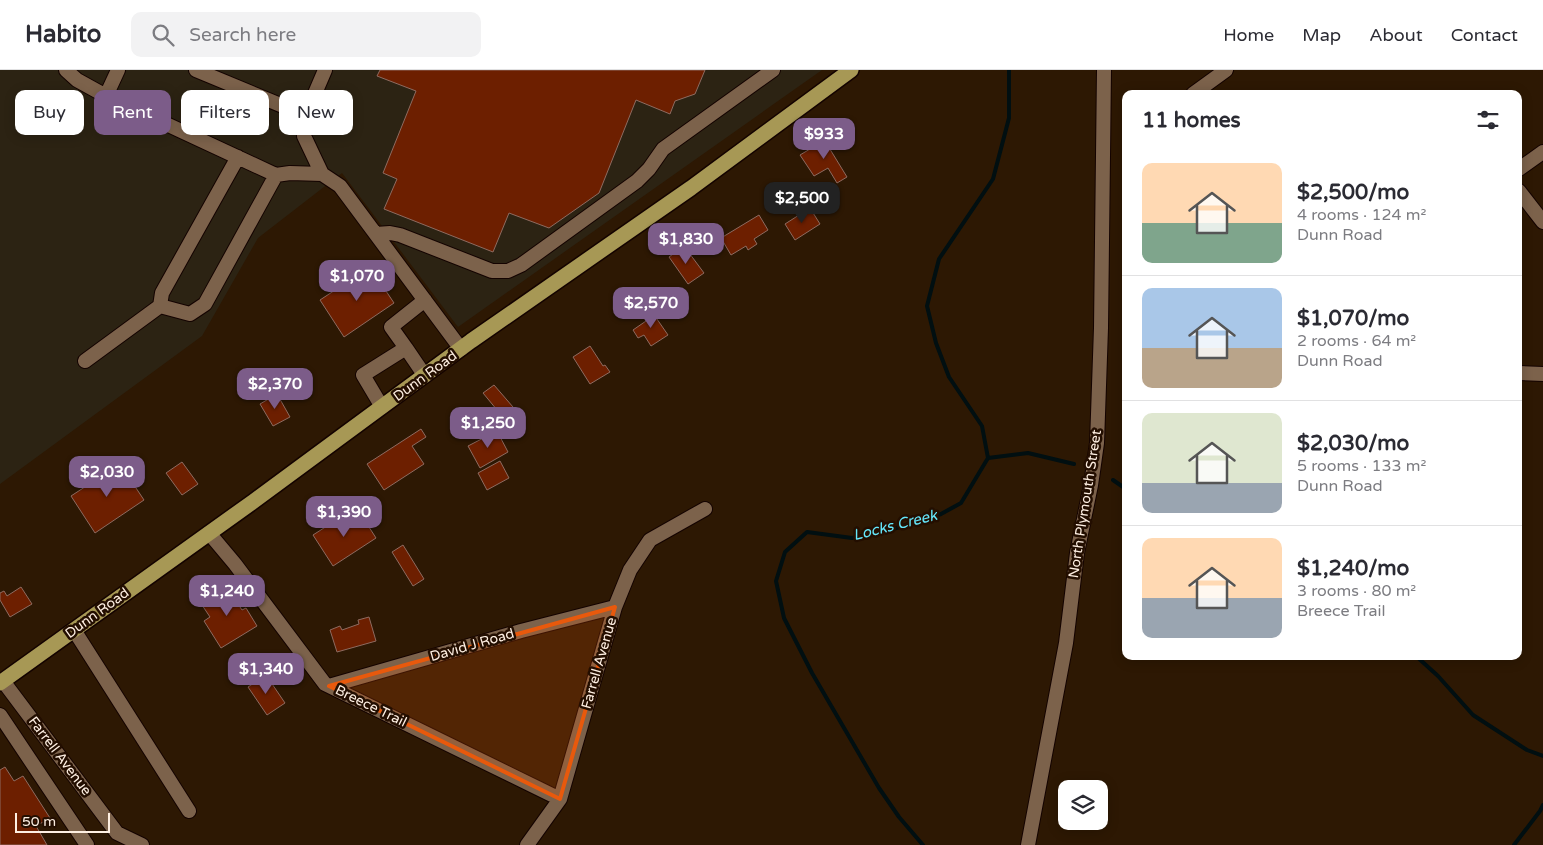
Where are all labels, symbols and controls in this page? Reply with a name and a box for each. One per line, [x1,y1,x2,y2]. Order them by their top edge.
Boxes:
search box [131,12,481,57]
text: Habito [25,20,101,49]
icon: search [149,21,177,49]
text: Search here [189,24,296,46]
text: Home [1223,24,1274,46]
text: Map [1302,24,1341,46]
text: About [1369,24,1423,46]
text: Contact [1451,24,1518,46]
chip: Buy [15,90,84,135]
chip: Rent [94,90,171,135]
chip: Filters [181,90,269,135]
chip: New [279,90,353,135]
icon: filters [1474,106,1502,134]
text: 11 homes [1142,108,1241,133]
pin: $933 [794,118,854,160]
text: $933 [804,124,844,144]
text: $2,500/mo [1297,180,1409,205]
pin: $2,500 [761,182,843,224]
icon: home [1182,183,1242,243]
text: $2,500 [775,188,829,208]
text: 4 rooms · 124 m² [1297,205,1426,225]
pin: $1,830 [645,222,727,265]
text: Dunn Road [1297,225,1383,245]
text: $1,830 [659,229,713,249]
pin: $1,070 [316,260,398,302]
text: $1,070 [330,266,384,286]
pin: $2,570 [610,286,692,329]
text: $2,570 [624,293,678,313]
text: $1,070/mo [1297,306,1409,331]
icon: home [1182,308,1242,368]
text: 2 rooms · 64 m² [1297,331,1416,351]
street label: Dunn Road [390,347,460,405]
text: Dunn Road [1297,351,1383,371]
pin: $2,370 [234,368,316,410]
text: $2,370 [248,374,302,394]
pin: $1,250 [447,406,529,449]
text: $1,250 [461,413,515,433]
street label: North Plymouth Street [1065,428,1105,579]
text: $2,030/mo [1297,431,1409,456]
icon: home [1182,433,1242,493]
pin: $2,030 [66,456,148,498]
text: 5 rooms · 133 m² [1297,456,1426,476]
text: $2,030 [80,462,134,482]
text: Dunn Road [1297,476,1383,496]
pin: $1,390 [303,496,385,538]
text: $1,390 [317,502,371,522]
water label: Locks Creek [851,505,941,544]
text: $1,240/mo [1297,556,1409,581]
icon: home [1182,558,1242,618]
pin: $1,240 [186,574,268,617]
text: $1,240 [200,581,254,601]
text: 3 rooms · 80 m² [1297,581,1416,601]
street label: Dunn Road [62,584,132,642]
text: Breece Trail [1297,601,1386,621]
street label: Farrell Avenue [578,615,620,711]
street label: David J Road [428,625,516,665]
pin: $1,340 [225,652,307,695]
text: $1,340 [239,659,293,679]
street label: Breece Trail [332,681,410,731]
street label: Farrell Avenue [25,713,95,799]
map controls [1058,780,1108,830]
button: layers [1058,780,1108,830]
scale bar [15,810,110,833]
text: 50 m [22,813,56,830]

